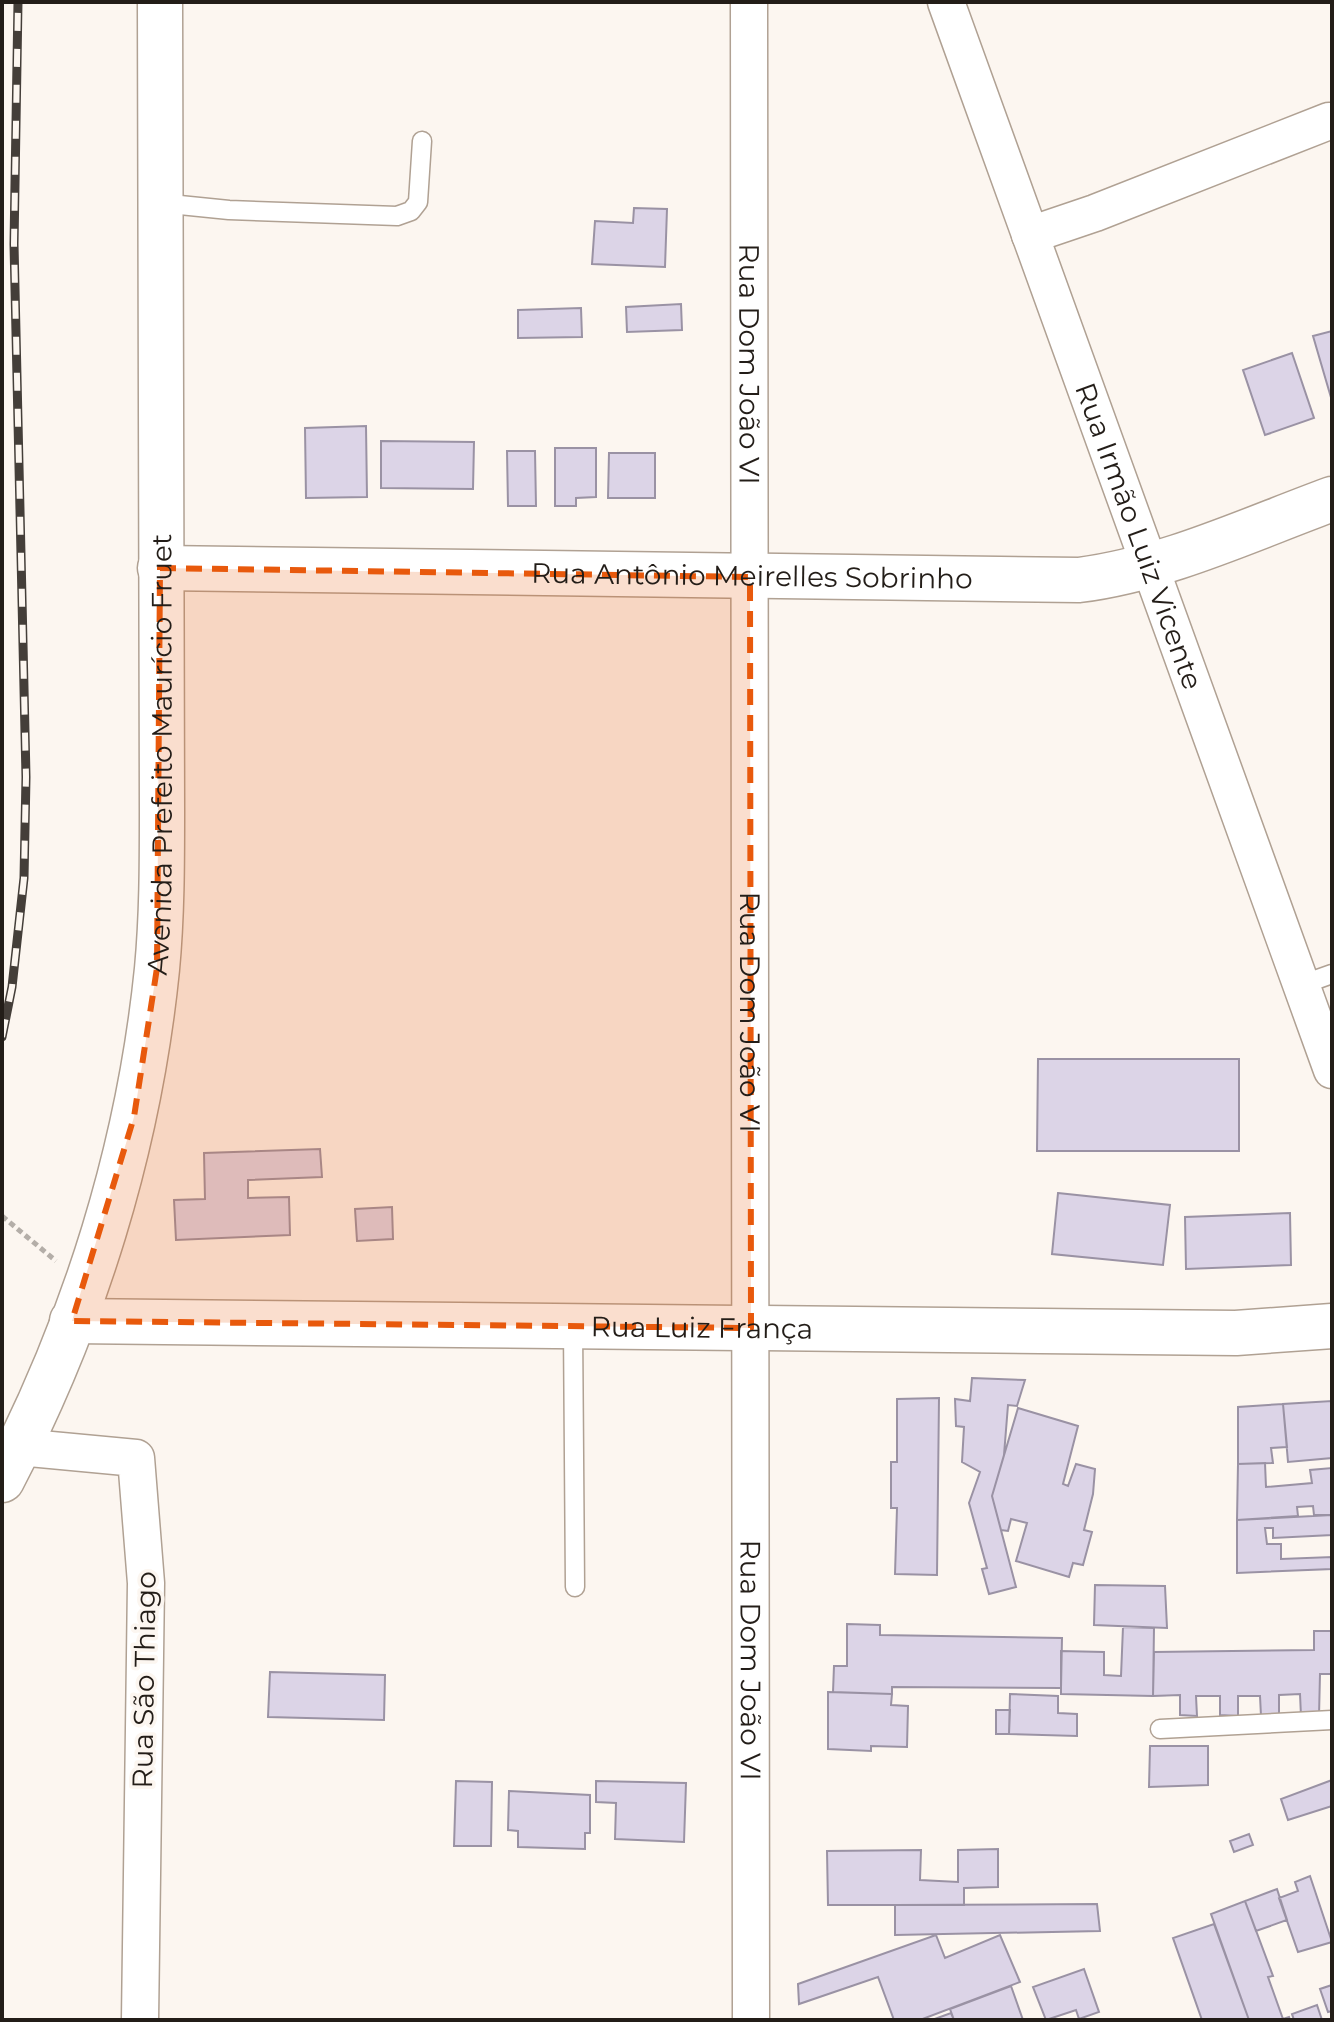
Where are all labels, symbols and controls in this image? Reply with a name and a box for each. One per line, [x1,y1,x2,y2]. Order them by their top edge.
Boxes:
street label: Rua Dom João VI [732,243,766,485]
street label: Rua Irmão Luiz Vicente [1068,378,1210,694]
street label: Avenida Prefeito Maurício Fruet [140,534,179,976]
street label: Rua Antônio Meirelles Sobrinho [531,556,973,596]
street label: Rua Dom João VI [733,891,767,1133]
street label: Rua Luiz França [591,1309,813,1346]
street label: Rua Dom João VI [734,1539,768,1781]
street label: Rua São Thiago [125,1571,163,1789]

